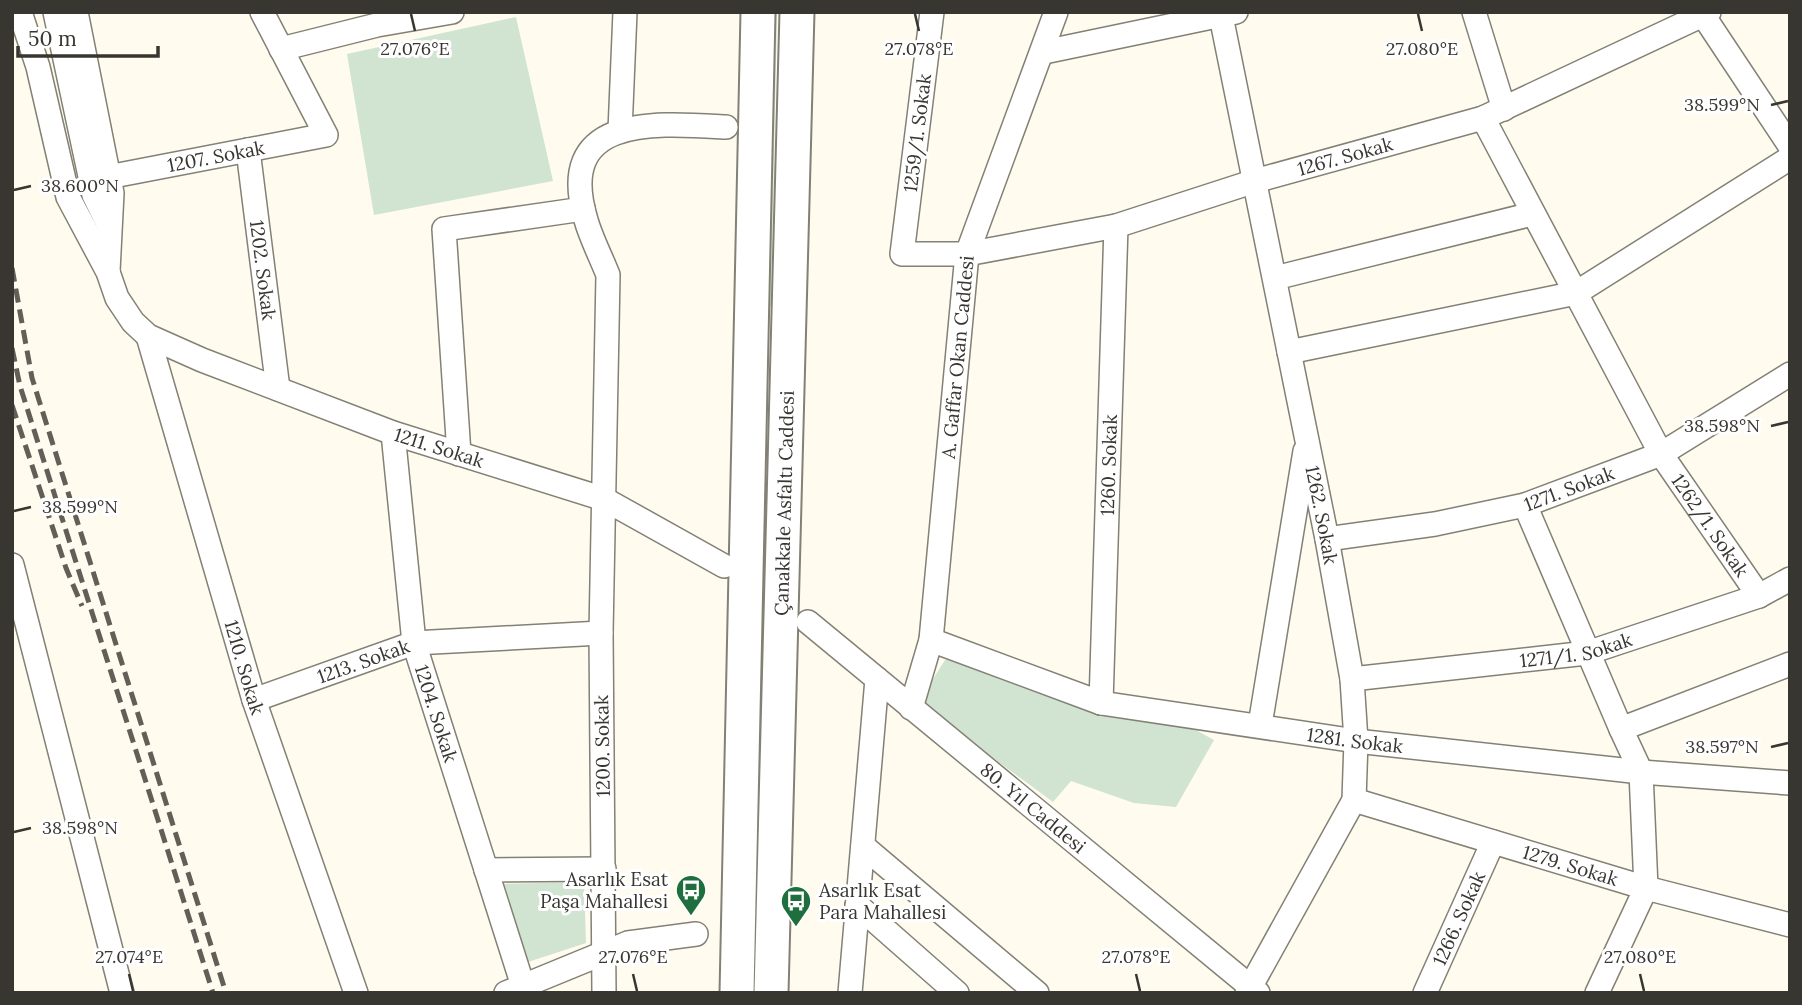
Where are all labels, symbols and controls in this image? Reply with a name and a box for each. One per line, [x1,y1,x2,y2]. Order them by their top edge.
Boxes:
scale bar [18,14,158,58]
text: 50 m [28,25,77,52]
text: 27.076°E [380,37,450,60]
text: 27.078°E [884,37,954,60]
text: 27.080°E [1386,37,1458,60]
street label: 1259/1. Sokak [898,72,937,194]
text: 38.599°N [1684,93,1760,116]
street label: 1267. Sokak [1295,131,1396,181]
street label: 1207. Sokak [165,135,267,177]
text: 38.600°N [41,174,119,197]
street label: 1202. Sokak [245,219,281,322]
street label: A. Gaffar Okan Caddesi [936,254,979,461]
street label: Çanakkale Asfaltı Caddesi [769,390,799,616]
street label: 1260. Sokak [1095,413,1122,516]
text: 38.598°N [1684,414,1760,437]
street label: 1211. Sokak [391,422,488,473]
street label: 1271. Sokak [1520,460,1618,516]
street label: 1262. Sokak [1300,463,1343,567]
street label: 1262/1. Sokak [1666,469,1755,582]
text: 38.599°N [42,495,118,518]
street label: 1210. Sokak [219,617,270,718]
street label: 1271/1. Sokak [1518,627,1636,672]
street label: 1213. Sokak [314,633,413,689]
street label: 1204. Sokak [410,662,463,766]
street label: 1200. Sokak [589,694,615,797]
street label: 1281. Sokak [1305,722,1405,758]
text: 38.597°N [1685,735,1759,758]
street label: 80. Yıl Caddesi [976,757,1091,858]
text: 38.598°N [42,816,118,839]
street label: 1279. Sokak [1520,840,1622,891]
place label: Asarlık Esat Paşa Mahallesi [540,867,669,913]
street label: 1266. Sokak [1427,867,1491,969]
bus stop icon: Asarlık Esat Paşa Mahallesi [674,873,708,917]
place label: Asarlık Esat Para Mahallesi [818,878,946,924]
bus stop icon: Asarlık Esat Para Mahallesi [779,884,813,928]
text: 27.074°E [95,945,163,968]
text: 27.076°E [598,945,668,968]
text: 27.078°E [1101,945,1171,968]
text: 27.080°E [1604,945,1676,968]

